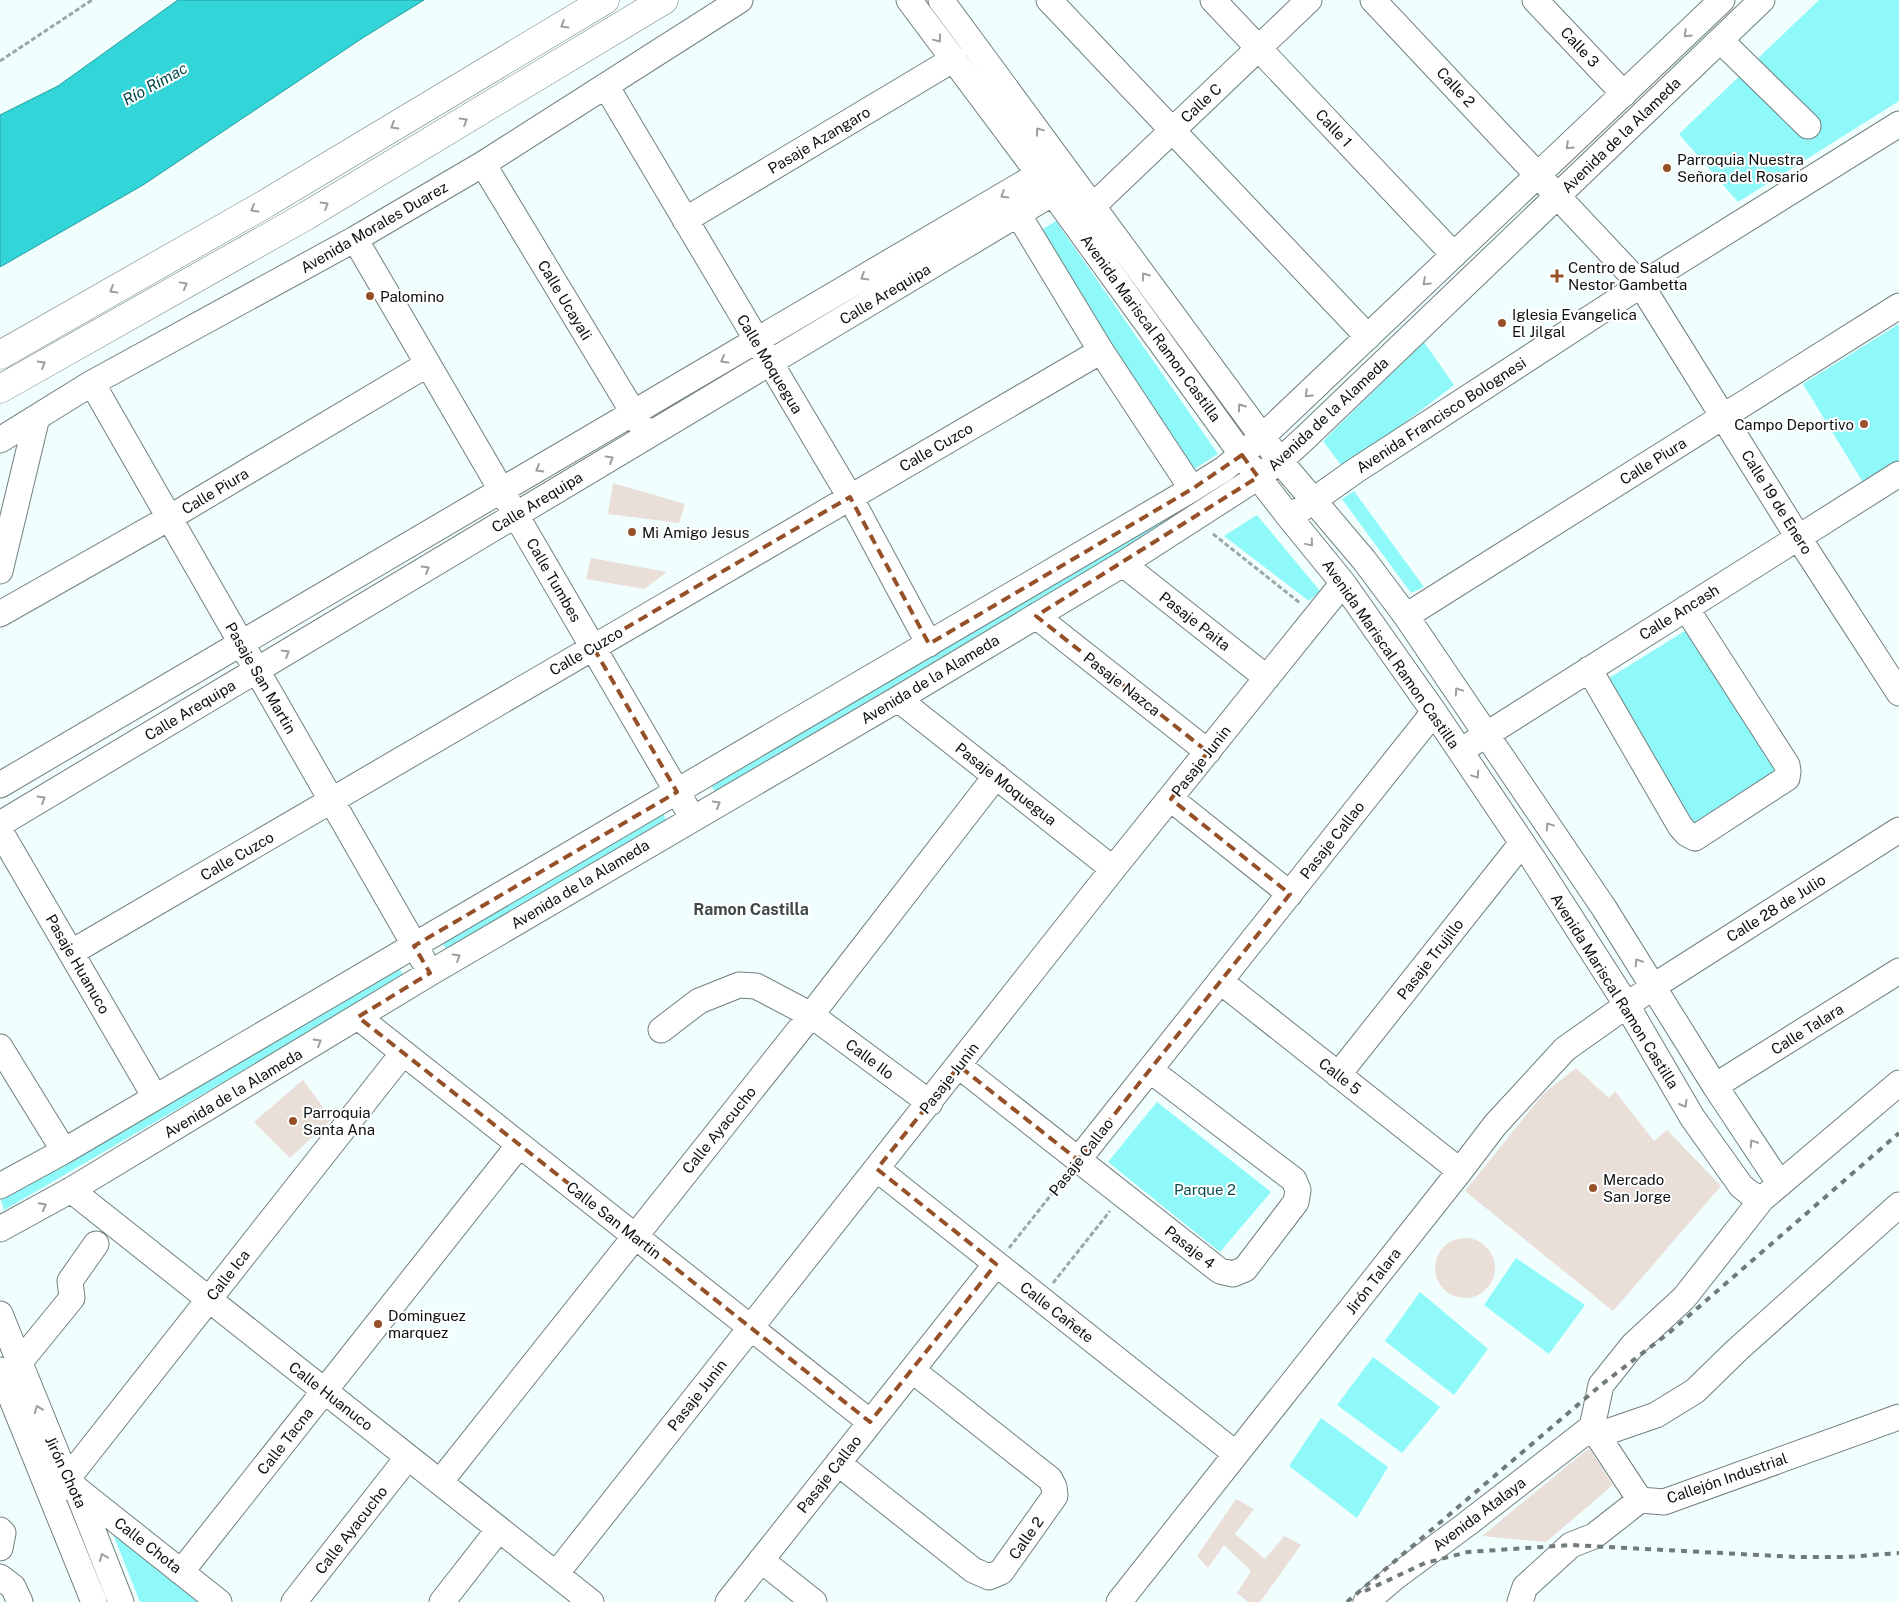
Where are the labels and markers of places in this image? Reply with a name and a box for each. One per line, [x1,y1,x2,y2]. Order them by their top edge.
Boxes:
place label: Parroquia Nuestra Señora del Rosario [1677,151,1808,185]
marker: Parroquia Nuestra Señora del Rosario [1661,162,1673,174]
place label: Centro de Salud Nestor Gambetta [1568,259,1687,293]
marker: Centro de Salud Nestor Gambetta [1550,269,1564,283]
place label: Palomino [380,288,444,305]
marker: Palomino [364,290,376,302]
place label: Iglesia Evangelica El Jilgal [1512,306,1637,340]
marker: Iglesia Evangelica El Jilgal [1496,317,1508,329]
place label: Campo Deportivo [1734,416,1854,433]
marker: Campo Deportivo [1858,418,1870,430]
place label: Mi Amigo Jesus [642,524,749,541]
marker: Mi Amigo Jesus [626,526,638,538]
place label: Parroquia Santa Ana [303,1104,375,1138]
marker: Parroquia Santa Ana [287,1115,299,1127]
place label: Mercado San Jorge [1603,1171,1671,1205]
marker: Mercado San Jorge [1587,1182,1599,1194]
place label: Dominguez marquez [388,1307,466,1341]
marker: Dominguez marquez [372,1318,384,1330]

